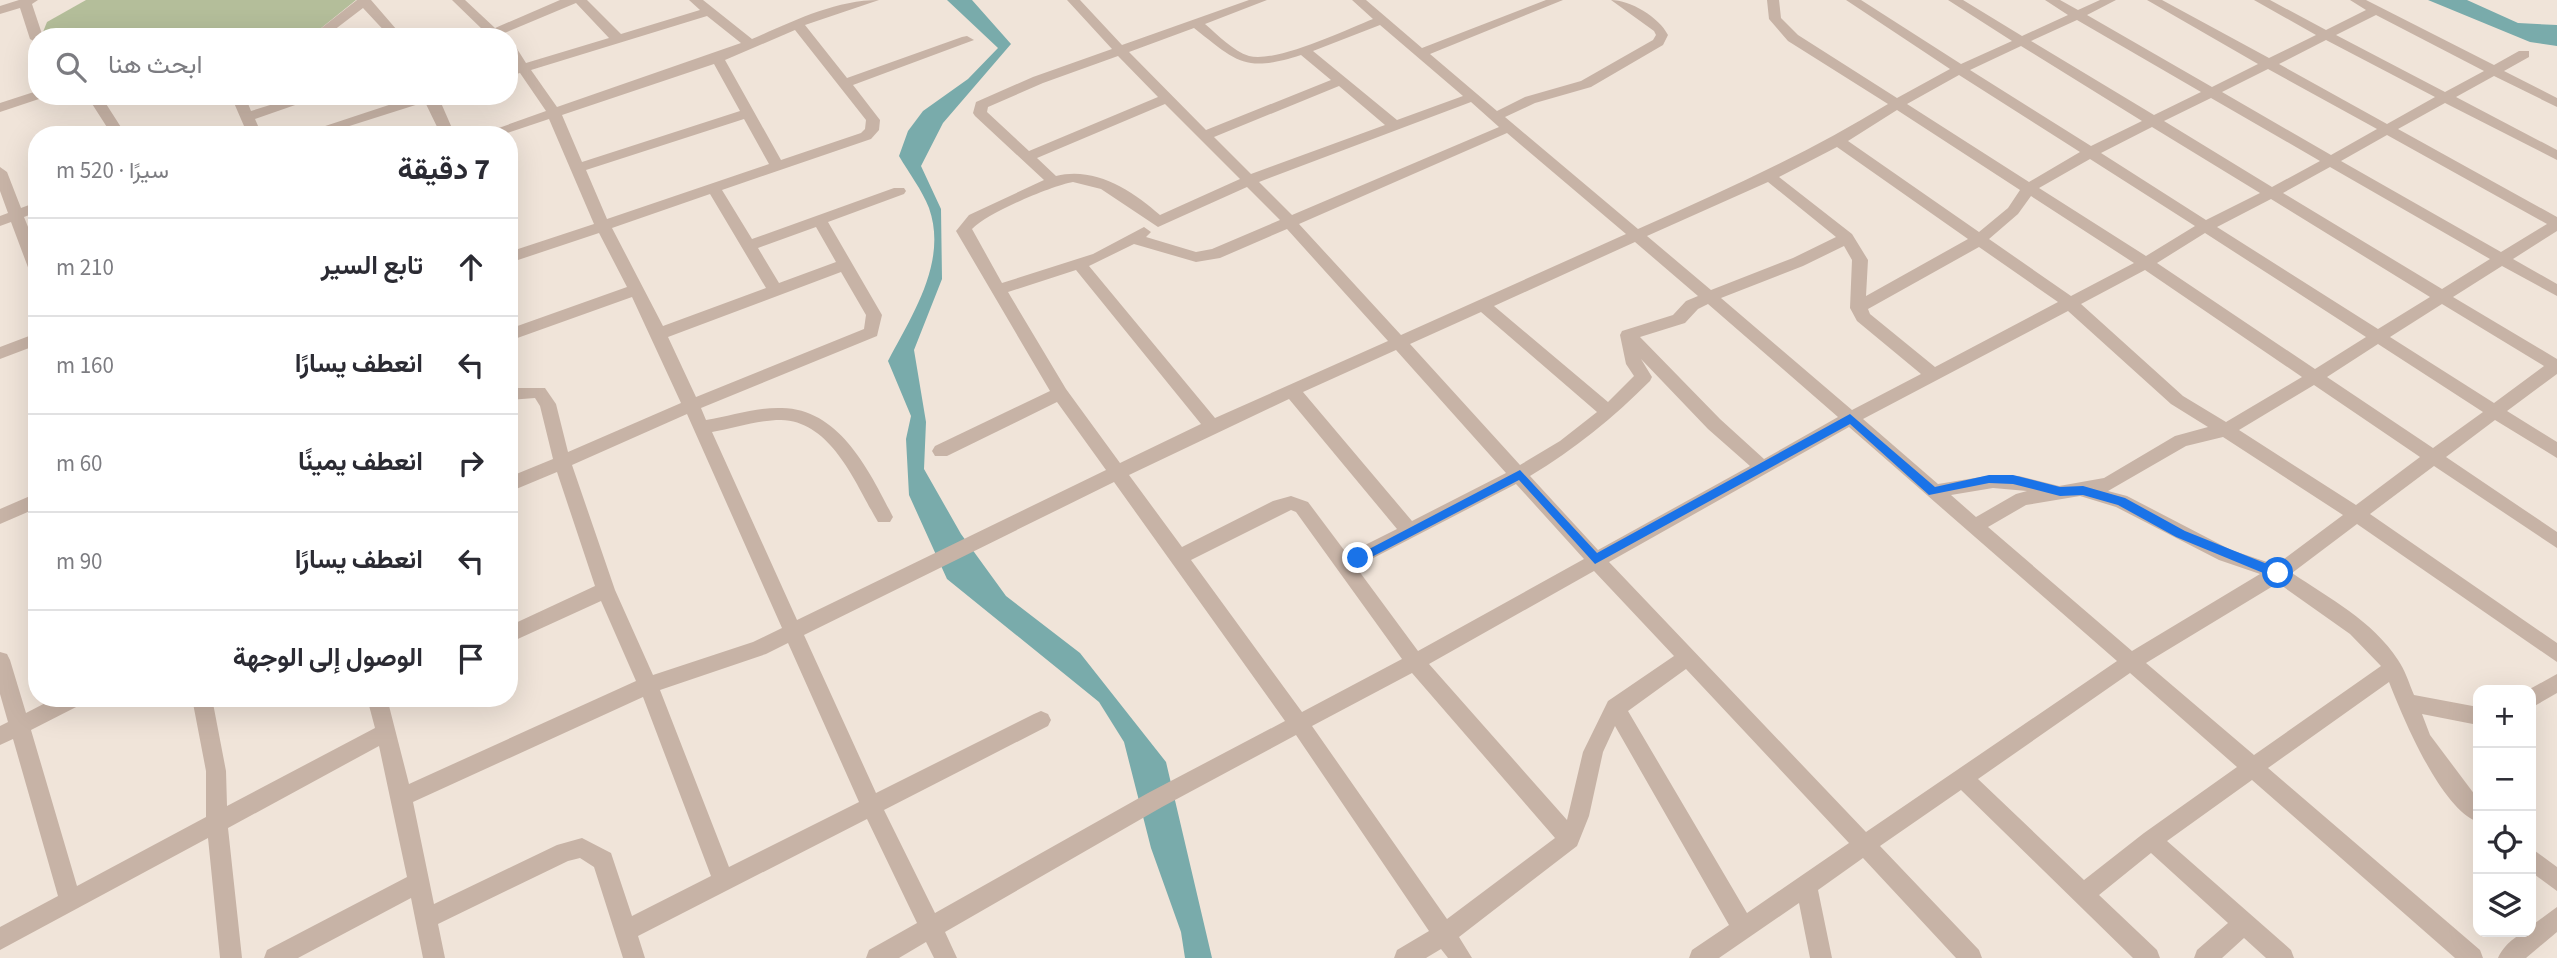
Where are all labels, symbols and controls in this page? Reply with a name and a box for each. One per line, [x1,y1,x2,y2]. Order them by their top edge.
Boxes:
search box [28,28,518,105]
text: ابحث هنا [108,46,202,83]
icon: search [52,48,90,86]
text: 7 دقيقة [397,148,490,191]
text: سيرًا · 520 m [56,154,169,187]
text: تابع السير [321,247,423,284]
icon: ahead [452,248,490,286]
text: 210 m [56,251,114,284]
text: انعطف يسارًا [295,345,423,382]
icon: left [452,346,490,384]
text: 160 m [56,349,114,382]
text: انعطف يمينًا [298,443,423,480]
icon: right [452,444,490,482]
text: 60 m [56,447,103,480]
text: انعطف يسارًا [295,541,423,578]
icon: left [452,542,490,580]
route end [1342,542,1373,573]
text: 90 m [56,545,103,578]
route start [2262,557,2293,588]
text: الوصول إلى الوجهة [233,639,423,676]
icon: arrive [452,640,490,678]
map controls [2473,685,2536,937]
button: + [2473,685,2536,748]
button: − [2473,748,2536,811]
button: locate [2473,811,2536,874]
button: layers [2473,874,2536,937]

